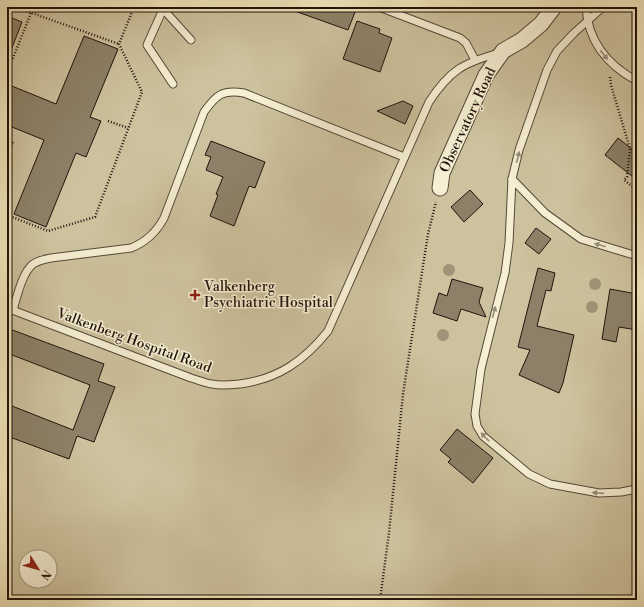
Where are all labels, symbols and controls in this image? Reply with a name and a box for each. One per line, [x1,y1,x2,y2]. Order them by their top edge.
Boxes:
one-way arrow [600,50,609,61]
street label: Observatory Road [436,64,500,176]
one-way arrow [515,150,521,163]
one-way arrow [593,242,605,248]
place label: Valkenberg Psychiatric Hospital [203,278,333,312]
marker: Valkenberg Psychiatric Hospital [189,289,201,301]
street label: Valkenberg Hospital Road [53,304,214,377]
one-way arrow [491,306,497,318]
one-way arrow [481,432,490,442]
one-way arrow [592,489,605,496]
north arrow [18,549,58,589]
text: N [37,567,53,582]

